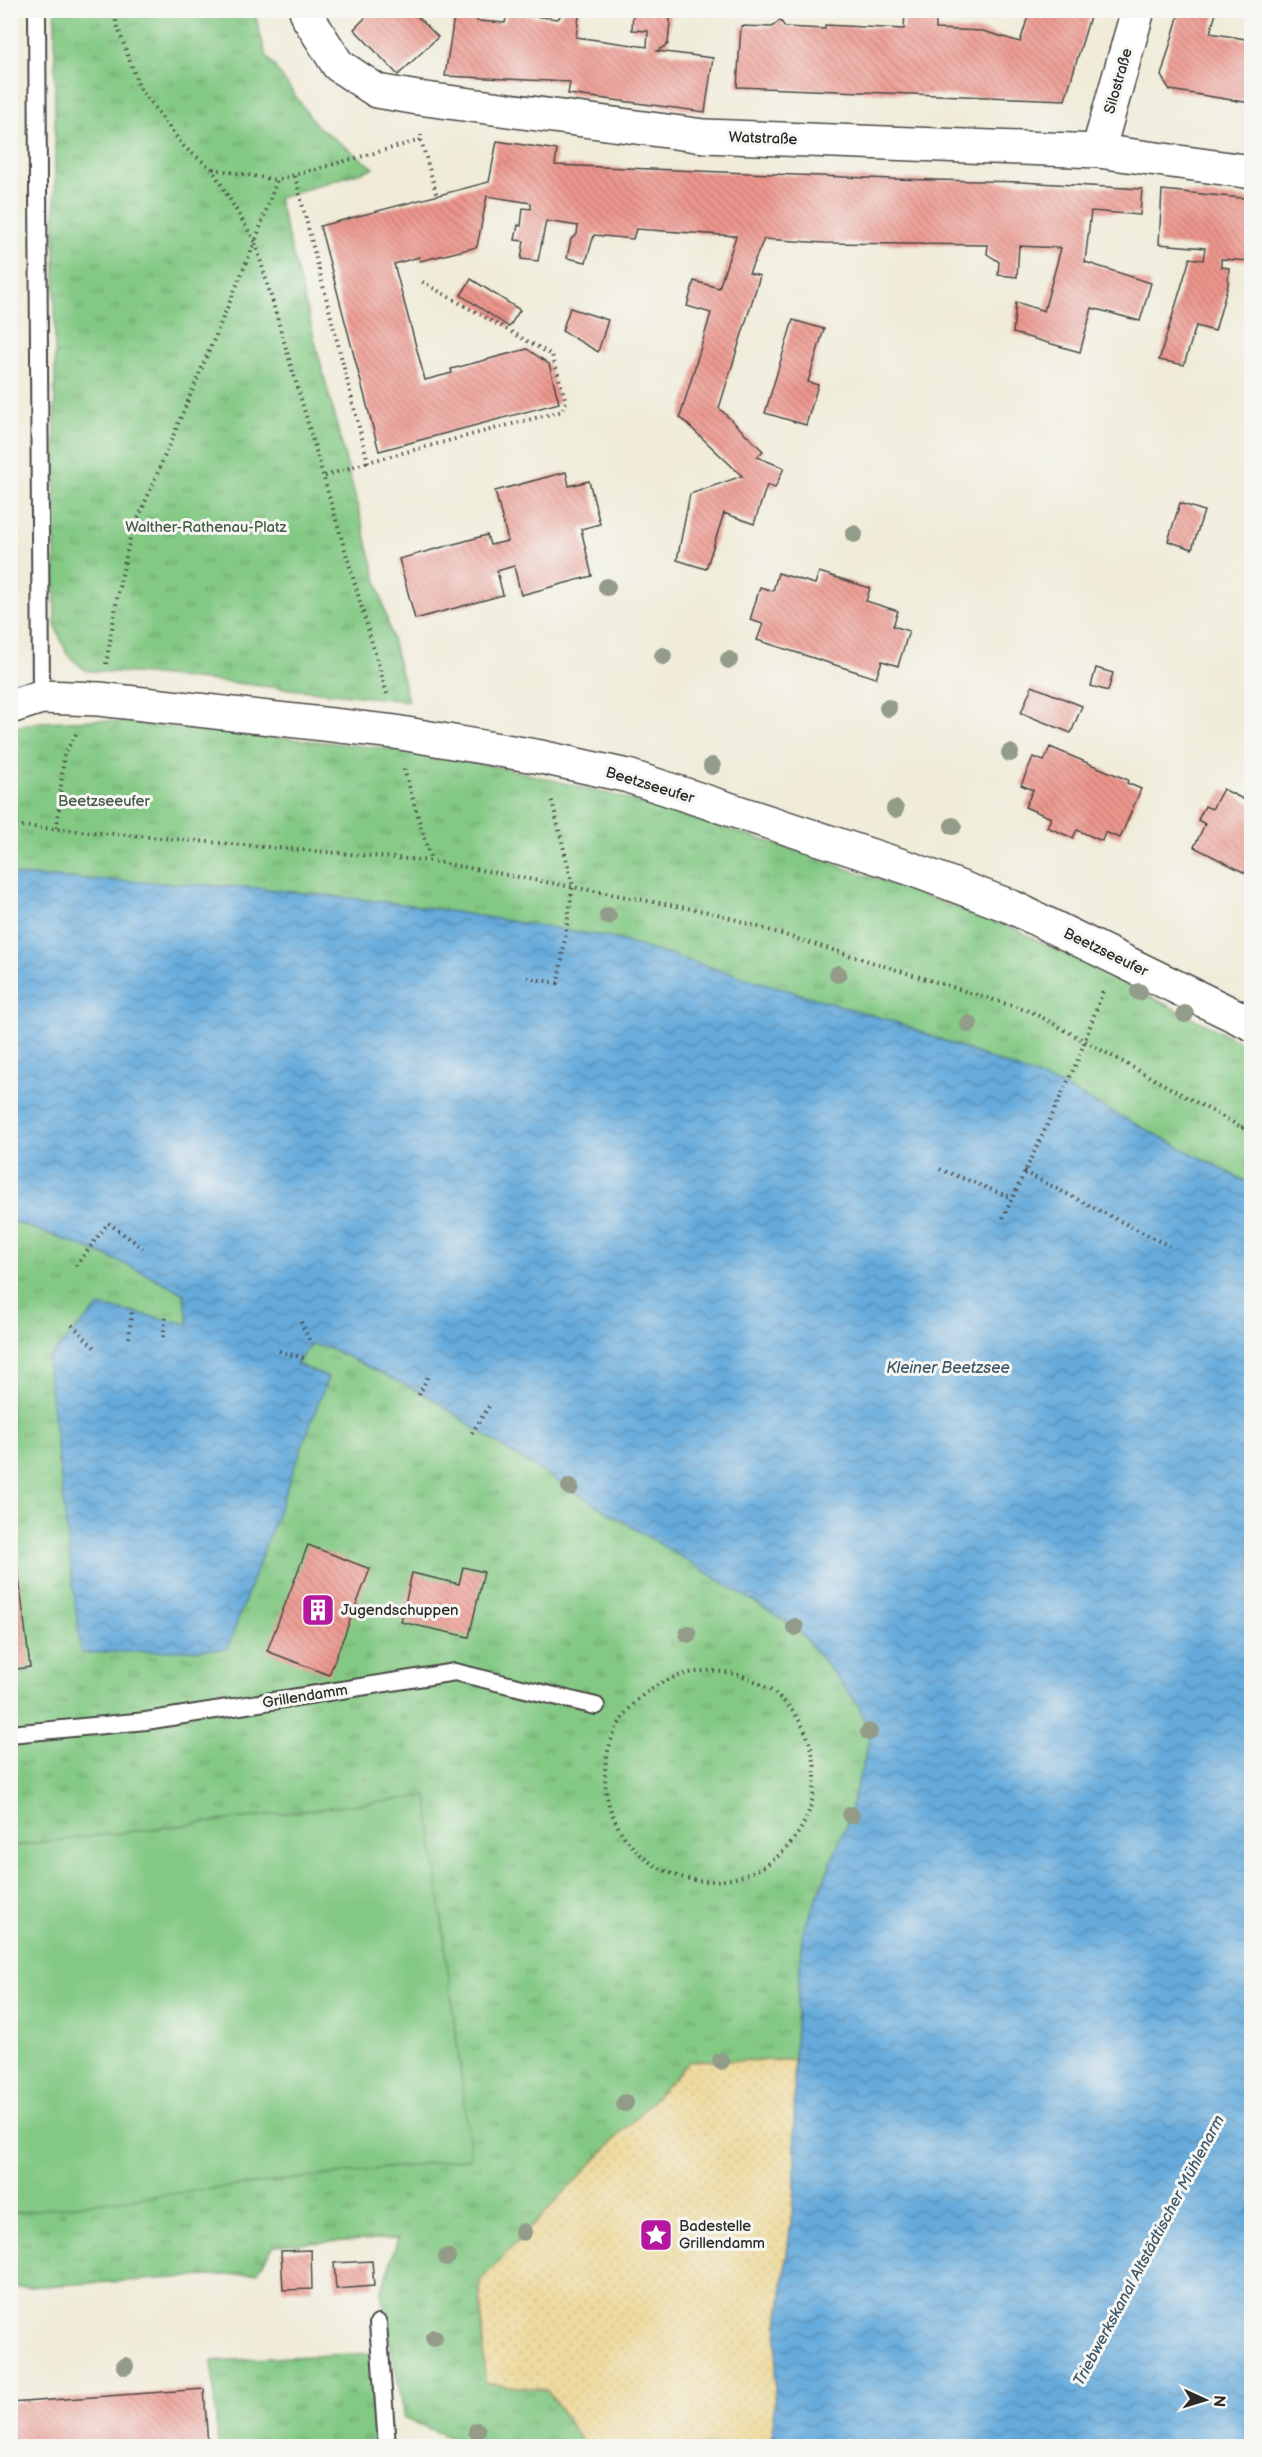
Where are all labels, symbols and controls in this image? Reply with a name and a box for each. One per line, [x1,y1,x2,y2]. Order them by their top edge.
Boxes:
street label: Silostraße [1100,46,1137,116]
street label: Watstraße [728,128,798,149]
park label: Walther-Rathenau-Platz [125,518,288,537]
street label: Beetzseeufer [603,763,697,808]
park label: Beetzseeufer [58,792,150,811]
street label: Beetzseeufer [1060,924,1152,981]
water label: Kleiner Beetzsee [886,1359,1010,1378]
building icon: Jugendschuppen [300,1592,336,1628]
place label: Jugendschuppen [341,1601,459,1620]
street label: Grillendamm [261,1680,349,1713]
water label: Triebwerkskanal Altstädtischer Mühlenarm [1070,2112,1229,2389]
place icon: Badestelle Grillendamm [638,2217,674,2253]
place label: Badestelle Grillendamm [679,2217,765,2253]
north arrow [1175,2370,1235,2430]
text: N [1209,2394,1228,2408]

